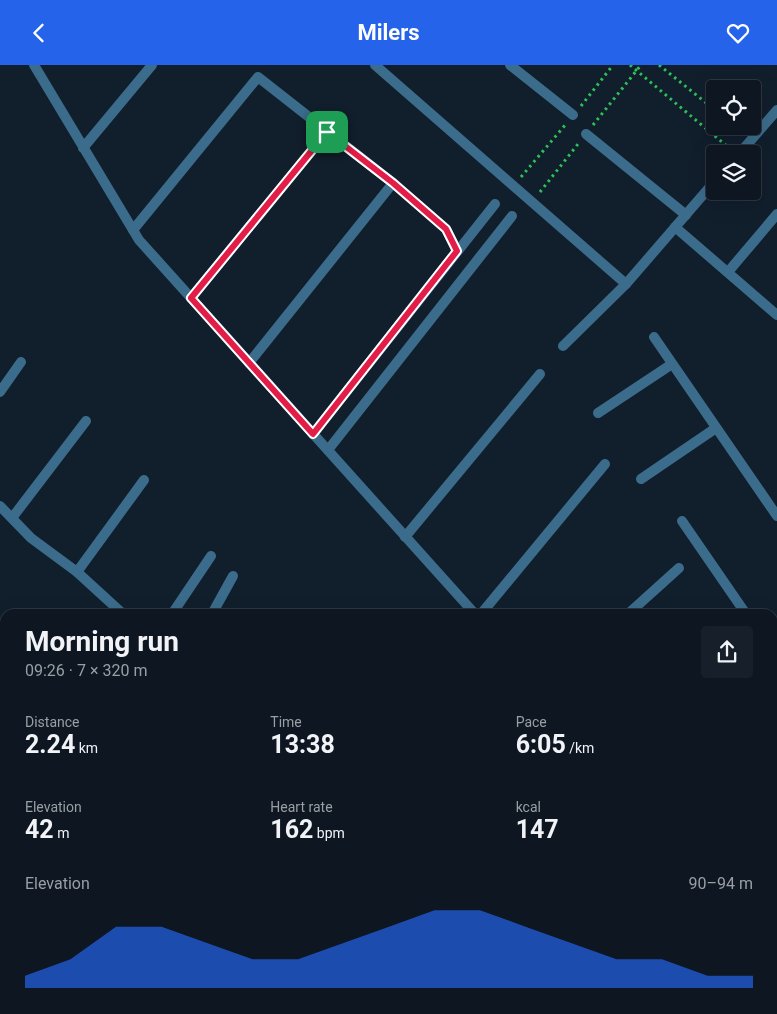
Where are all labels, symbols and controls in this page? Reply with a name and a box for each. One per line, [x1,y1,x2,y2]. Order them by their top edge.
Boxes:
icon: back [25,19,53,47]
icon: heart [724,19,752,47]
text: Milers [357,20,420,45]
map controls [706,80,761,200]
button: locate [706,80,761,135]
pin [306,111,348,153]
icon: arrive [313,118,341,146]
button: layers [706,145,761,200]
text: Morning run [25,625,179,658]
button: share [701,626,753,678]
text: 09:26 · 7 × 320 m [25,661,147,680]
text: Distance [25,714,80,730]
text: Time [270,714,302,730]
text: Pace [516,714,547,730]
text: 2.24 [25,730,75,759]
text: 13:38 [270,730,335,759]
text: 6:05 [516,730,566,759]
text: km [75,740,98,756]
text: /km [566,740,594,756]
text: Elevation [25,799,82,815]
text: Heart rate [270,799,333,815]
text: kcal [516,799,541,815]
text: 42 [25,815,54,844]
text: 162 [270,815,313,844]
text: 147 [516,815,559,844]
text: m [54,825,69,841]
text: bpm [313,825,345,841]
text: Elevation [25,874,90,893]
text: 90–94 m [689,874,753,893]

